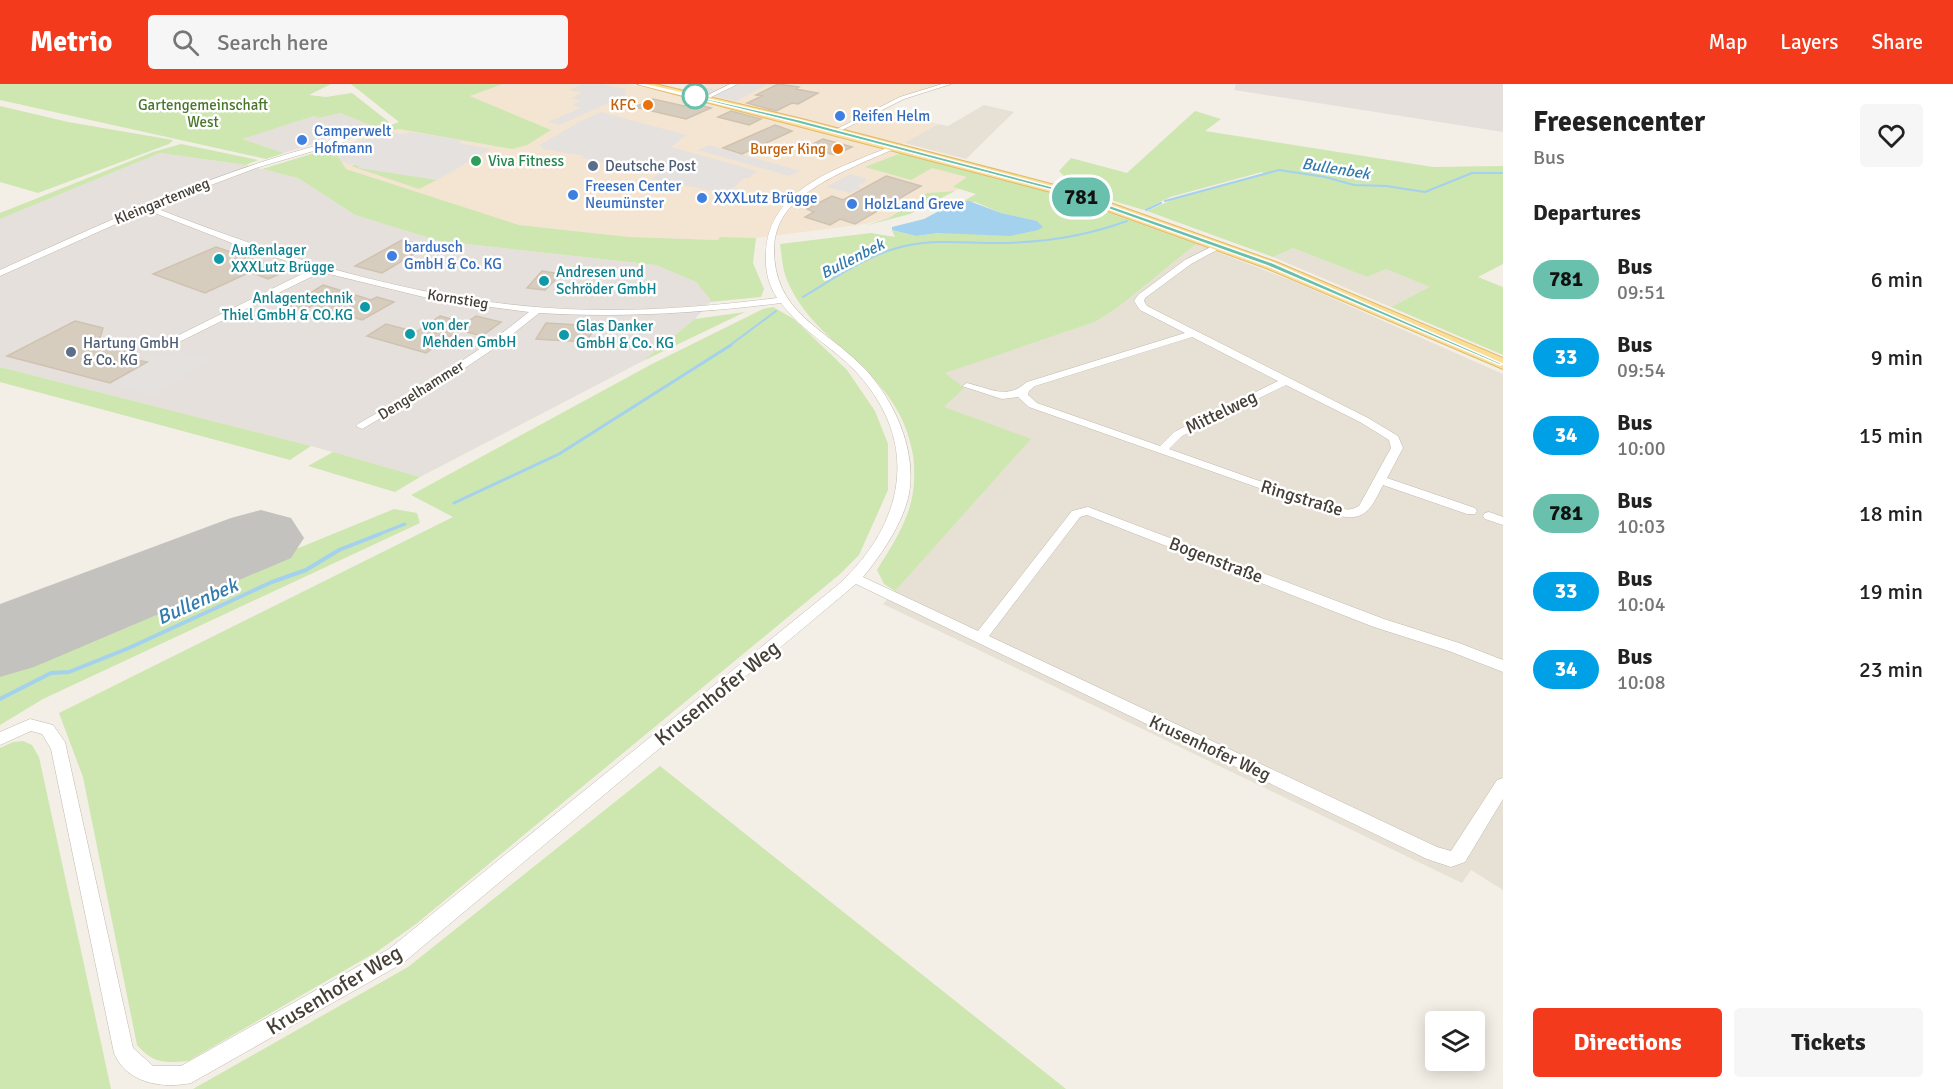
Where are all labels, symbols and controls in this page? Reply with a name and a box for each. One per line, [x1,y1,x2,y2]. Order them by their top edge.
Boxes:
search box [148,15,568,69]
text: Metrio [30,25,112,59]
icon: search [169,26,202,59]
text: Search here [217,29,328,56]
text: Map [1709,29,1747,55]
text: Layers [1780,29,1838,55]
text: Share [1871,29,1923,55]
unlabelled marker [682,83,708,109]
park label: Gartengemeinschaft West [138,96,268,131]
place label: KFC [610,96,636,114]
marker: KFC [641,98,655,112]
button: heart [1860,104,1923,167]
text: Freesencenter [1533,105,1705,139]
place label: Reifen Helm [852,107,930,125]
marker: Reifen Helm [833,109,847,123]
place label: Camperwelt Hofmann [314,122,391,157]
marker: Camperwelt Hofmann [295,133,309,147]
place label: Burger King [750,140,826,158]
marker: Burger King [831,142,845,156]
text: Bus [1533,145,1565,170]
place label: Viva Fitness [488,152,565,170]
marker: Viva Fitness [469,154,483,168]
water label: Bullenbek [1300,154,1373,185]
place label: Deutsche Post [605,157,696,175]
marker: Deutsche Post [586,159,600,173]
street label: Kleingartenweg [112,174,212,228]
place label: Freesen Center Neumünster [585,177,682,212]
line badge: 781 [1046,178,1116,216]
text: 781 [1064,184,1098,210]
marker: Freesen Center Neumünster [566,188,580,202]
place label: XXXLutz Brügge [714,189,817,207]
marker: XXXLutz Brügge [695,191,709,205]
place label: HolzLand Greve [864,195,964,213]
marker: HolzLand Greve [845,197,859,211]
text: Departures [1533,199,1641,226]
water label: Bullenbek [817,233,889,283]
place label: bardusch GmbH & Co. KG [404,238,502,273]
place label: Außenlager XXXLutz Brügge [231,241,334,276]
marker: bardusch GmbH & Co. KG [385,249,399,263]
marker: Außenlager XXXLutz Brügge [212,252,226,266]
text: Bus [1617,253,1652,280]
place label: Andresen und Schröder GmbH [556,263,657,298]
text: 781 [1549,266,1583,292]
text: 6 min [1871,266,1923,293]
marker: Andresen und Schröder GmbH [537,274,551,288]
text: 09:51 [1617,280,1666,305]
street label: Kornstieg [426,285,490,313]
place label: Anlagentechnik Thiel GmbH & CO.KG [222,289,353,324]
marker: Anlagentechnik Thiel GmbH & CO.KG [358,300,372,314]
place label: von der Mehden GmbH [422,316,516,351]
place label: Glas Danker GmbH & Co. KG [576,317,674,352]
marker: von der Mehden GmbH [403,327,417,341]
marker: Glas Danker GmbH & Co. KG [557,328,571,342]
text: Bus [1617,331,1652,358]
place label: Hartung GmbH & Co. KG [83,334,179,369]
text: 33 [1555,344,1577,370]
text: 9 min [1871,344,1923,371]
marker: Hartung GmbH & Co. KG [64,345,78,359]
street label: Dengelhammer [375,356,468,424]
text: 09:54 [1617,358,1666,383]
street label: Mittelweg [1181,385,1261,439]
text: Bus [1617,409,1652,436]
text: 34 [1555,422,1577,448]
text: 15 min [1859,422,1923,449]
text: 10:00 [1617,436,1666,461]
street label: Ringstraße [1258,475,1346,521]
text: Bus [1617,487,1652,514]
text: 781 [1549,500,1583,526]
text: 18 min [1859,500,1923,527]
text: 10:03 [1617,514,1666,539]
street label: Bogenstraße [1166,532,1266,588]
text: Bus [1617,565,1652,592]
water label: Bullenbek [153,572,243,630]
text: 33 [1555,578,1577,604]
text: 19 min [1859,578,1923,605]
text: 10:04 [1617,592,1666,617]
street label: Krusenhofer Weg [649,635,785,751]
text: Bus [1617,643,1652,670]
text: 34 [1555,656,1577,682]
text: 23 min [1859,656,1923,683]
text: 10:08 [1617,670,1666,695]
street label: Krusenhofer Weg [1146,710,1274,786]
street label: Krusenhofer Weg [262,939,406,1041]
button: Directions [1533,1008,1722,1077]
button: Tickets [1734,1008,1923,1077]
map controls [1425,1011,1485,1071]
button: layers [1425,1011,1485,1071]

